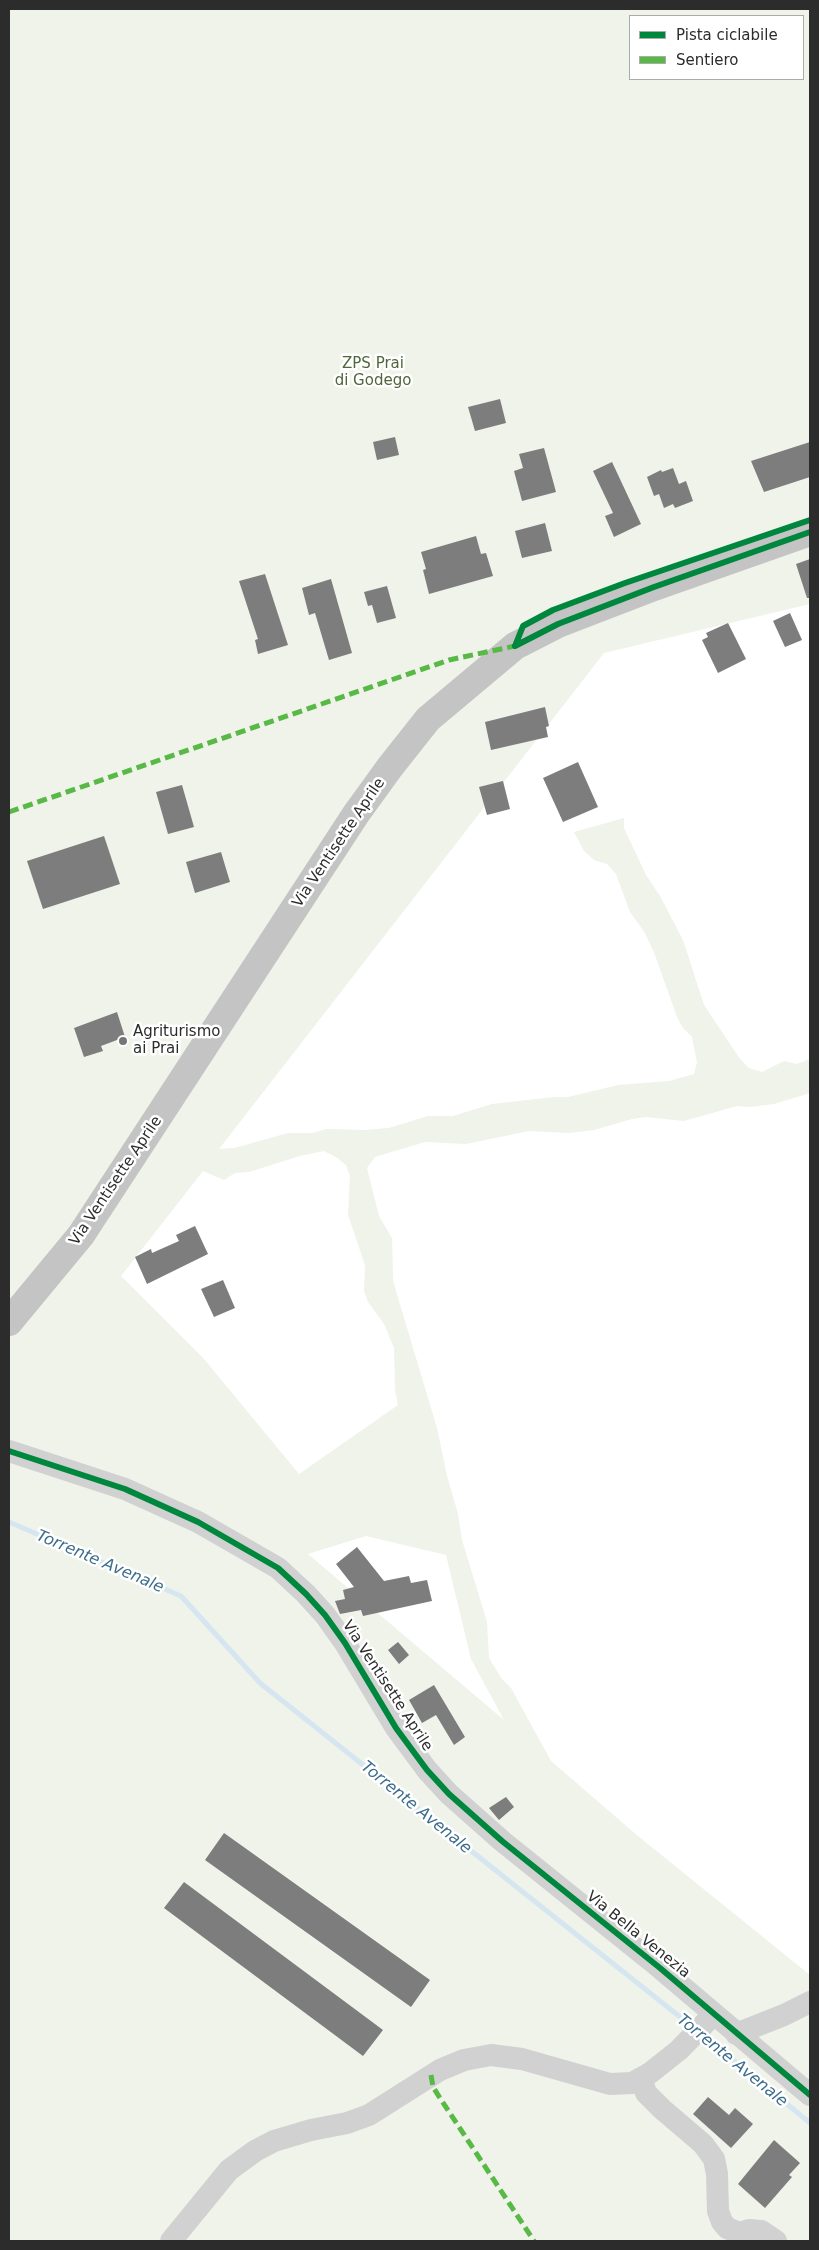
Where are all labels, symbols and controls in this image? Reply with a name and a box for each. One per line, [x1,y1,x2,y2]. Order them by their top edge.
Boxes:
legend [629,15,804,80]
text: Pista ciclabile [676,26,778,44]
text: Sentiero [676,51,739,69]
park label: ZPS Prai di Godego [335,355,411,390]
street label: Via Ventisette Aprile [289,775,389,911]
place label: Agriturismo ai Prai [133,1023,220,1058]
marker: Agriturismo ai Prai [117,1035,129,1047]
street label: Via Ventisette Aprile [66,1113,166,1249]
water label: Torrente Avenale [33,1527,167,1597]
street label: Via Ventisette Aprile [338,1617,436,1755]
water label: Torrente Avenale [357,1758,475,1858]
street label: Via Bella Venezia [583,1888,693,1982]
water label: Torrente Avenale [673,2011,791,2111]

